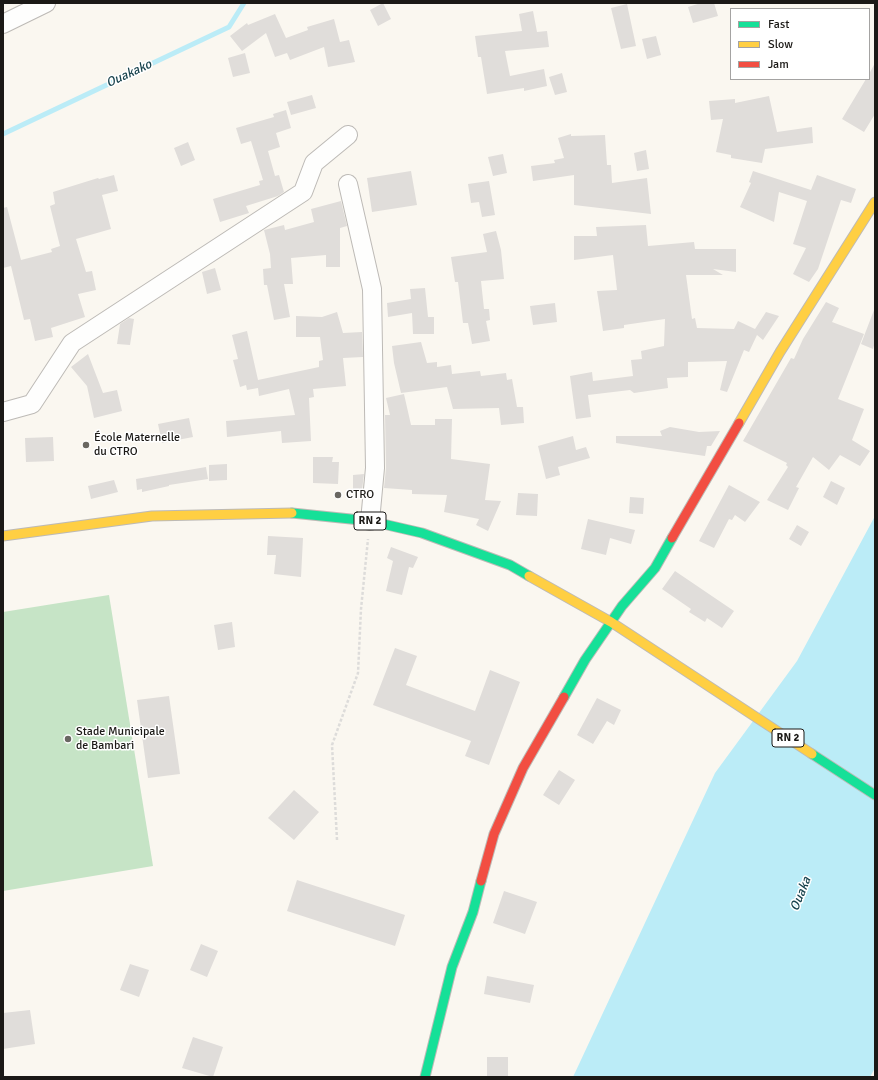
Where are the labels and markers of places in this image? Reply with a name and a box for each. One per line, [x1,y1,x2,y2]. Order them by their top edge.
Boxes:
place label: École Maternelle du CTRO [94,431,180,459]
marker: École Maternelle du CTRO [81,440,91,450]
place label: CTRO [346,488,374,502]
marker: CTRO [333,490,343,500]
place label: Stade Municipale de Bambari [76,725,165,753]
marker: Stade Municipale de Bambari [63,734,73,744]

